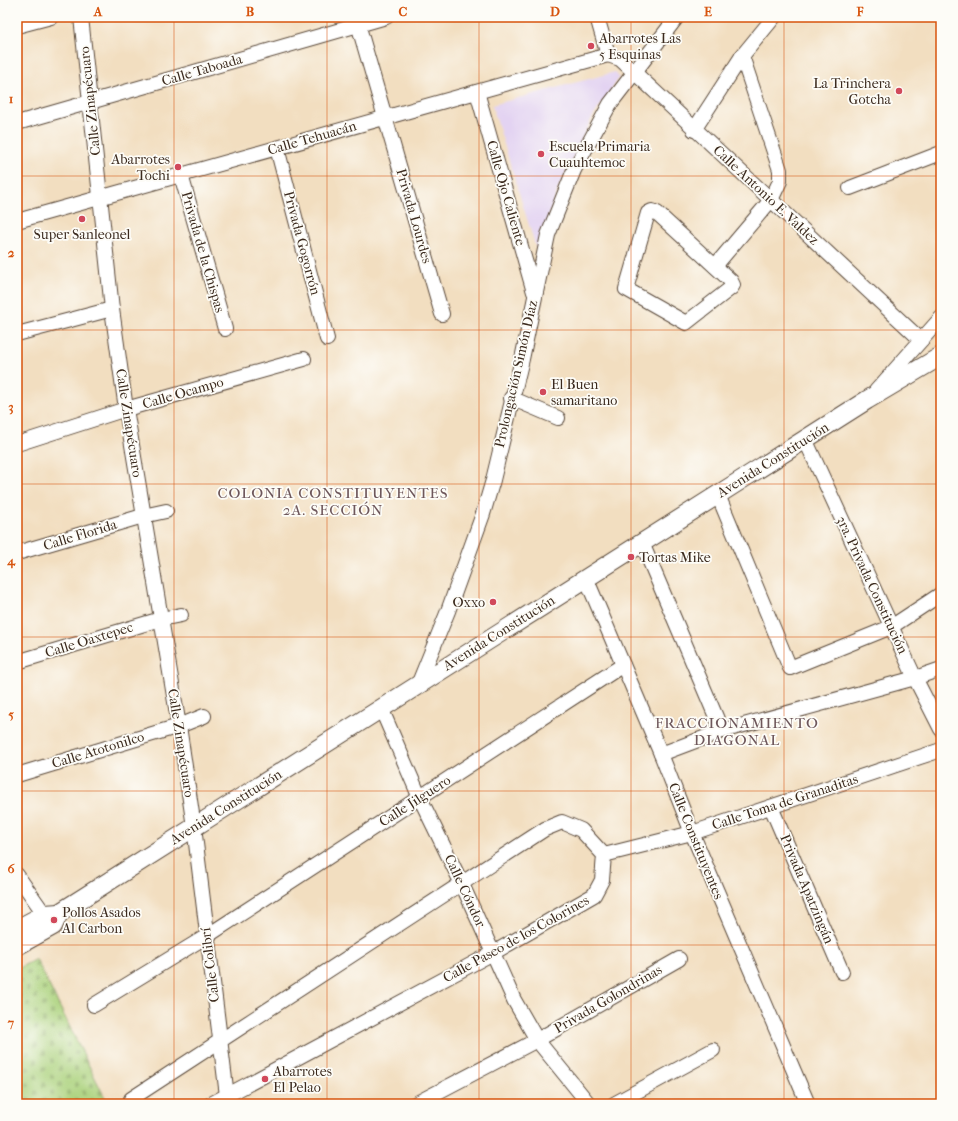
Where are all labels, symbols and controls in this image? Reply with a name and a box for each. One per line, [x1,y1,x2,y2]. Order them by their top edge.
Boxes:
text: A [93,4,103,19]
text: B [246,4,255,19]
text: C [399,4,408,19]
text: D [550,4,560,19]
text: E [704,4,712,19]
text: F [856,4,864,19]
place label: Abarrotes Las 5 Esquinas [598,30,681,63]
marker: Abarrotes Las 5 Esquinas [586,41,596,51]
street label: Calle Zinapécuaro [76,46,104,156]
street label: Calle Taboada [160,50,245,90]
place label: La Trinchera Gotcha [813,75,892,108]
marker: La Trinchera Gotcha [894,86,904,96]
text: 1 [9,91,14,106]
street label: Calle Tehuacán [266,117,358,159]
street label: Calle Ojo Caliente [483,138,529,248]
place label: Escuela Primaria Cuauhtemoc [549,138,651,171]
street label: Calle Antonio E. Valdez [710,142,822,248]
marker: Escuela Primaria Cuauhtemoc [536,149,546,159]
place label: Abarrotes Tochi [110,151,170,184]
marker: Abarrotes Tochi [173,162,183,172]
street label: Privada Lourdes [392,167,436,265]
street label: Privada de la Chispas [178,189,228,315]
street label: Privada Gogorrón [280,189,324,297]
marker: Super Sanleonel [77,214,87,224]
place label: Super Sanleonel [34,226,131,243]
text: 2 [8,245,15,260]
street label: Prolongación Simón Díaz [491,299,541,449]
street label: Calle Zinapécuaro [112,367,146,479]
street label: Calle Ocampo [141,373,225,413]
place label: El Buen samaritano [551,376,617,409]
marker: El Buen samaritano [538,387,548,397]
text: 3 [8,399,14,415]
street label: Avenida Constitución [713,419,832,502]
district label: COLONIA CONSTITUYENTES 2A. SECCIÓN [217,484,449,519]
street label: 3ra. Privada Constitución [833,514,911,656]
street label: Calle Florida [41,516,119,554]
place label: Tortas Mike [639,549,711,566]
marker: Tortas Mike [626,552,636,562]
text: 4 [6,553,16,569]
street label: Avenida Constitución [439,592,558,675]
place label: Oxxo [452,594,485,611]
marker: Oxxo [488,597,498,607]
street label: Calle Oaxtepec [43,619,135,661]
street label: Calle Zinapécuaro [164,687,198,799]
text: 5 [8,707,14,722]
district label: FRACCIONAMIENTO DIAGONAL [655,714,819,749]
street label: Calle Atotonilco [50,728,146,772]
street label: Avenida Constitución [166,766,285,849]
street label: Calle Toma de Granaditas [710,770,860,834]
street label: Calle Jilguero [376,772,454,830]
street label: Calle Constituyentes [665,780,727,902]
street label: Privada Apatzingán [776,832,838,946]
street label: Calle Cóndor [441,852,489,930]
text: 6 [7,861,15,876]
street label: Calle Paseo de los Colorines [440,892,592,986]
place label: Pollos Asados Al Carbon [61,904,141,937]
marker: Pollos Asados Al Carbon [49,915,59,925]
street label: Calle Colibrí [197,926,223,1003]
street label: Privada Golondrinas [551,961,665,1037]
text: 7 [7,1015,15,1030]
place label: Abarrotes El Pelao [272,1063,332,1096]
marker: Abarrotes El Pelao [260,1074,270,1084]

